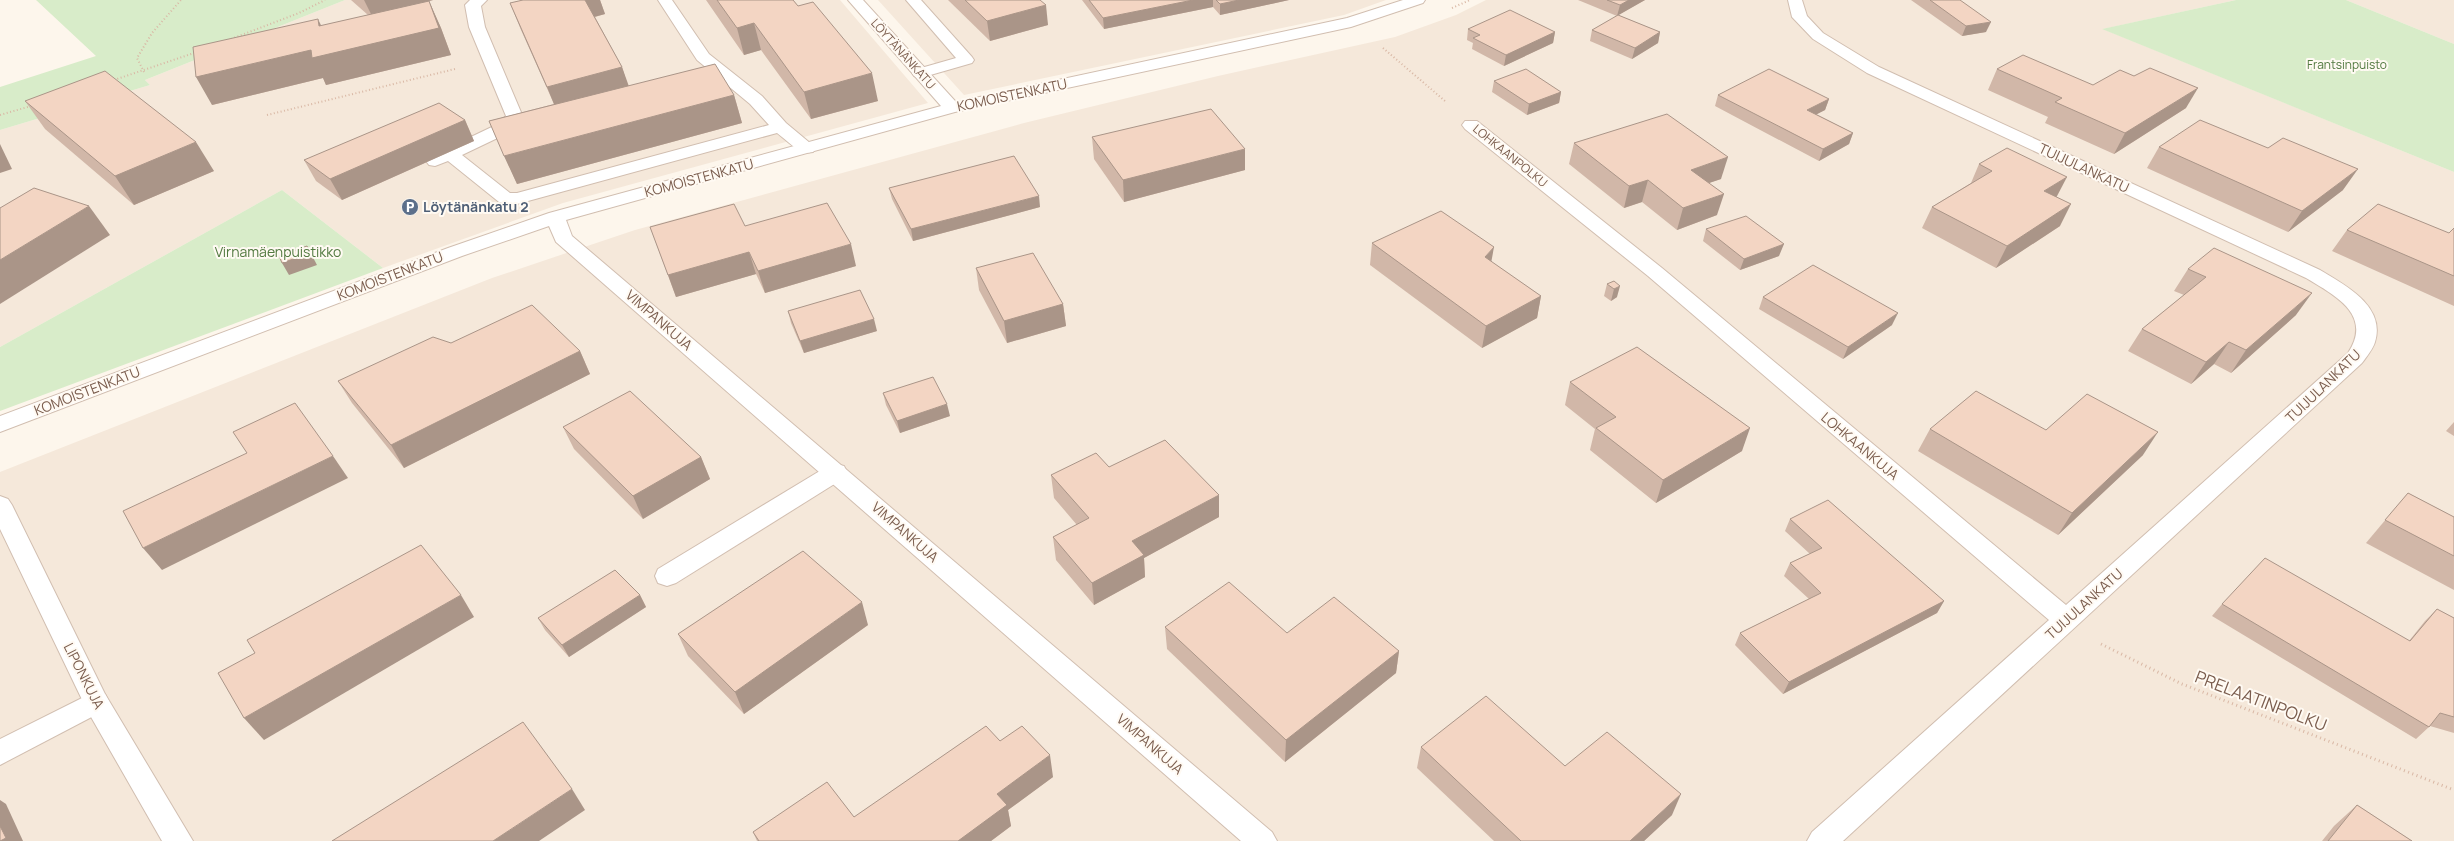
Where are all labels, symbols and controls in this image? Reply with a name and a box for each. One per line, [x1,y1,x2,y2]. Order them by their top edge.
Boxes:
street label: LÖYTÄNÄNKATU [867,15,940,93]
park label: Frantsinpuisto [2307,56,2387,73]
street label: KOMOISTENKATU [955,74,1069,115]
street label: LOHKAANPOLKU [1469,120,1551,191]
street label: TUIJULANKATU [2036,138,2133,197]
street label: KOMOISTENKATU [642,154,756,201]
parking icon: Löytänänkatu 2 [400,197,420,217]
place label: Löytänänkatu 2 [423,197,529,216]
park label: Virnamäenpuistikko [215,242,341,261]
street label: KOMOISTENKATU [334,247,446,305]
street label: VIMPANKUJA [622,285,697,354]
street label: TUIJULANKATU [2281,345,2364,426]
street label: KOMOISTENKATU [31,362,143,420]
street label: LOHKAANKUJA [1817,408,1903,484]
street label: VIMPANKUJA [868,497,943,566]
street label: TUIJULANKATU [2041,564,2126,643]
street label: LIPONKUJA [60,639,109,712]
street label: PRELAATINPOLKU [2192,665,2330,736]
street label: VIMPANKUJA [1113,709,1188,778]

